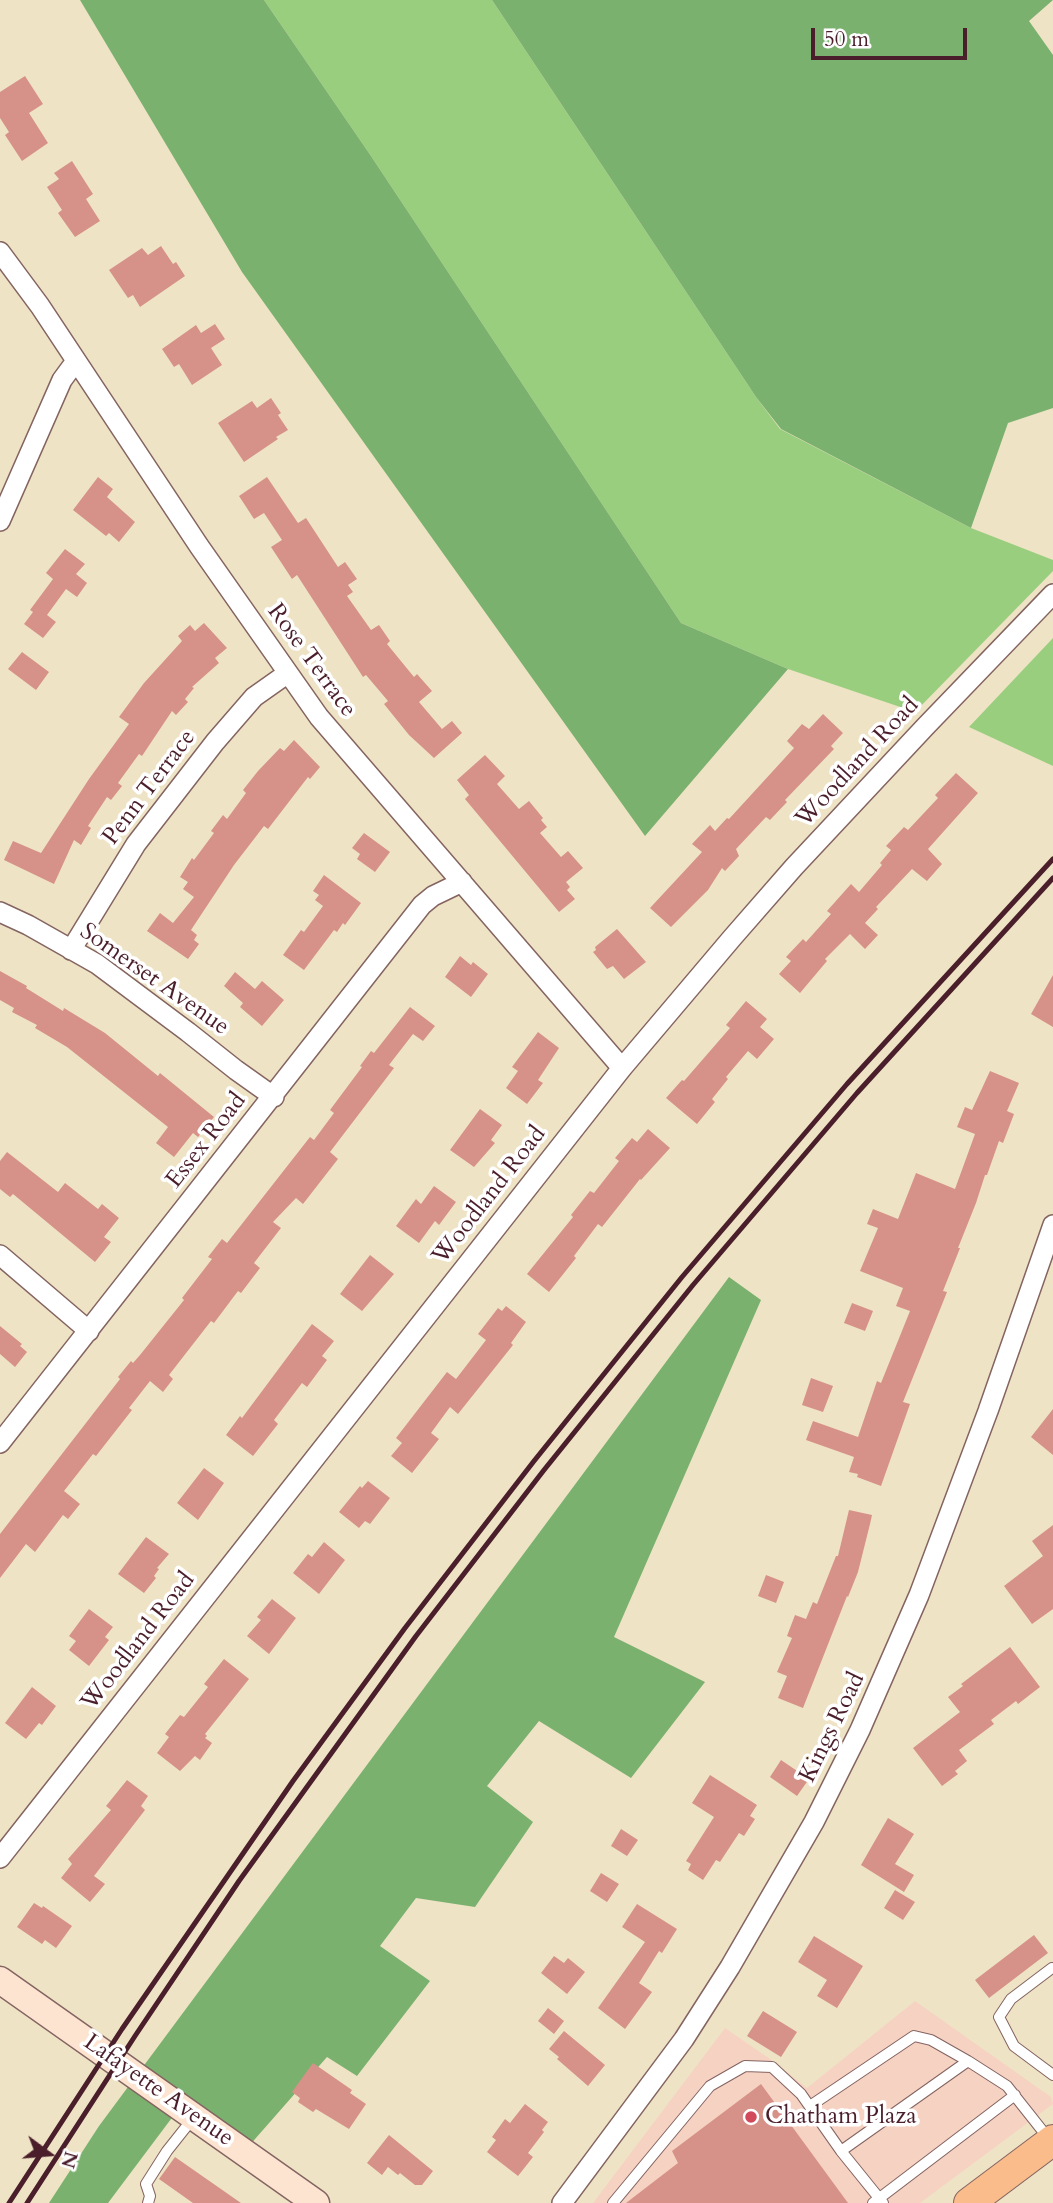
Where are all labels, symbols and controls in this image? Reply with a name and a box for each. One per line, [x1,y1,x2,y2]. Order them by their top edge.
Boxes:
scale bar [815,14,971,58]
text: 50 m [824,25,869,54]
street label: Rose Terrace [260,599,362,723]
street label: Woodland Road [790,692,926,834]
street label: Penn Terrace [97,725,203,851]
street label: Somerset Avenue [74,918,234,1042]
street label: Essex Road [161,1088,253,1194]
street label: Woodland Road [427,1121,553,1271]
street label: Woodland Road [76,1567,202,1717]
street label: Kings Road [794,1668,872,1788]
street label: Lafayette Avenue [77,2029,239,2153]
place label: Chatham Plaza [765,2103,917,2131]
marker: Chatham Plaza [743,2109,759,2125]
north arrow [14,2119,84,2189]
text: N [54,2148,84,2171]

